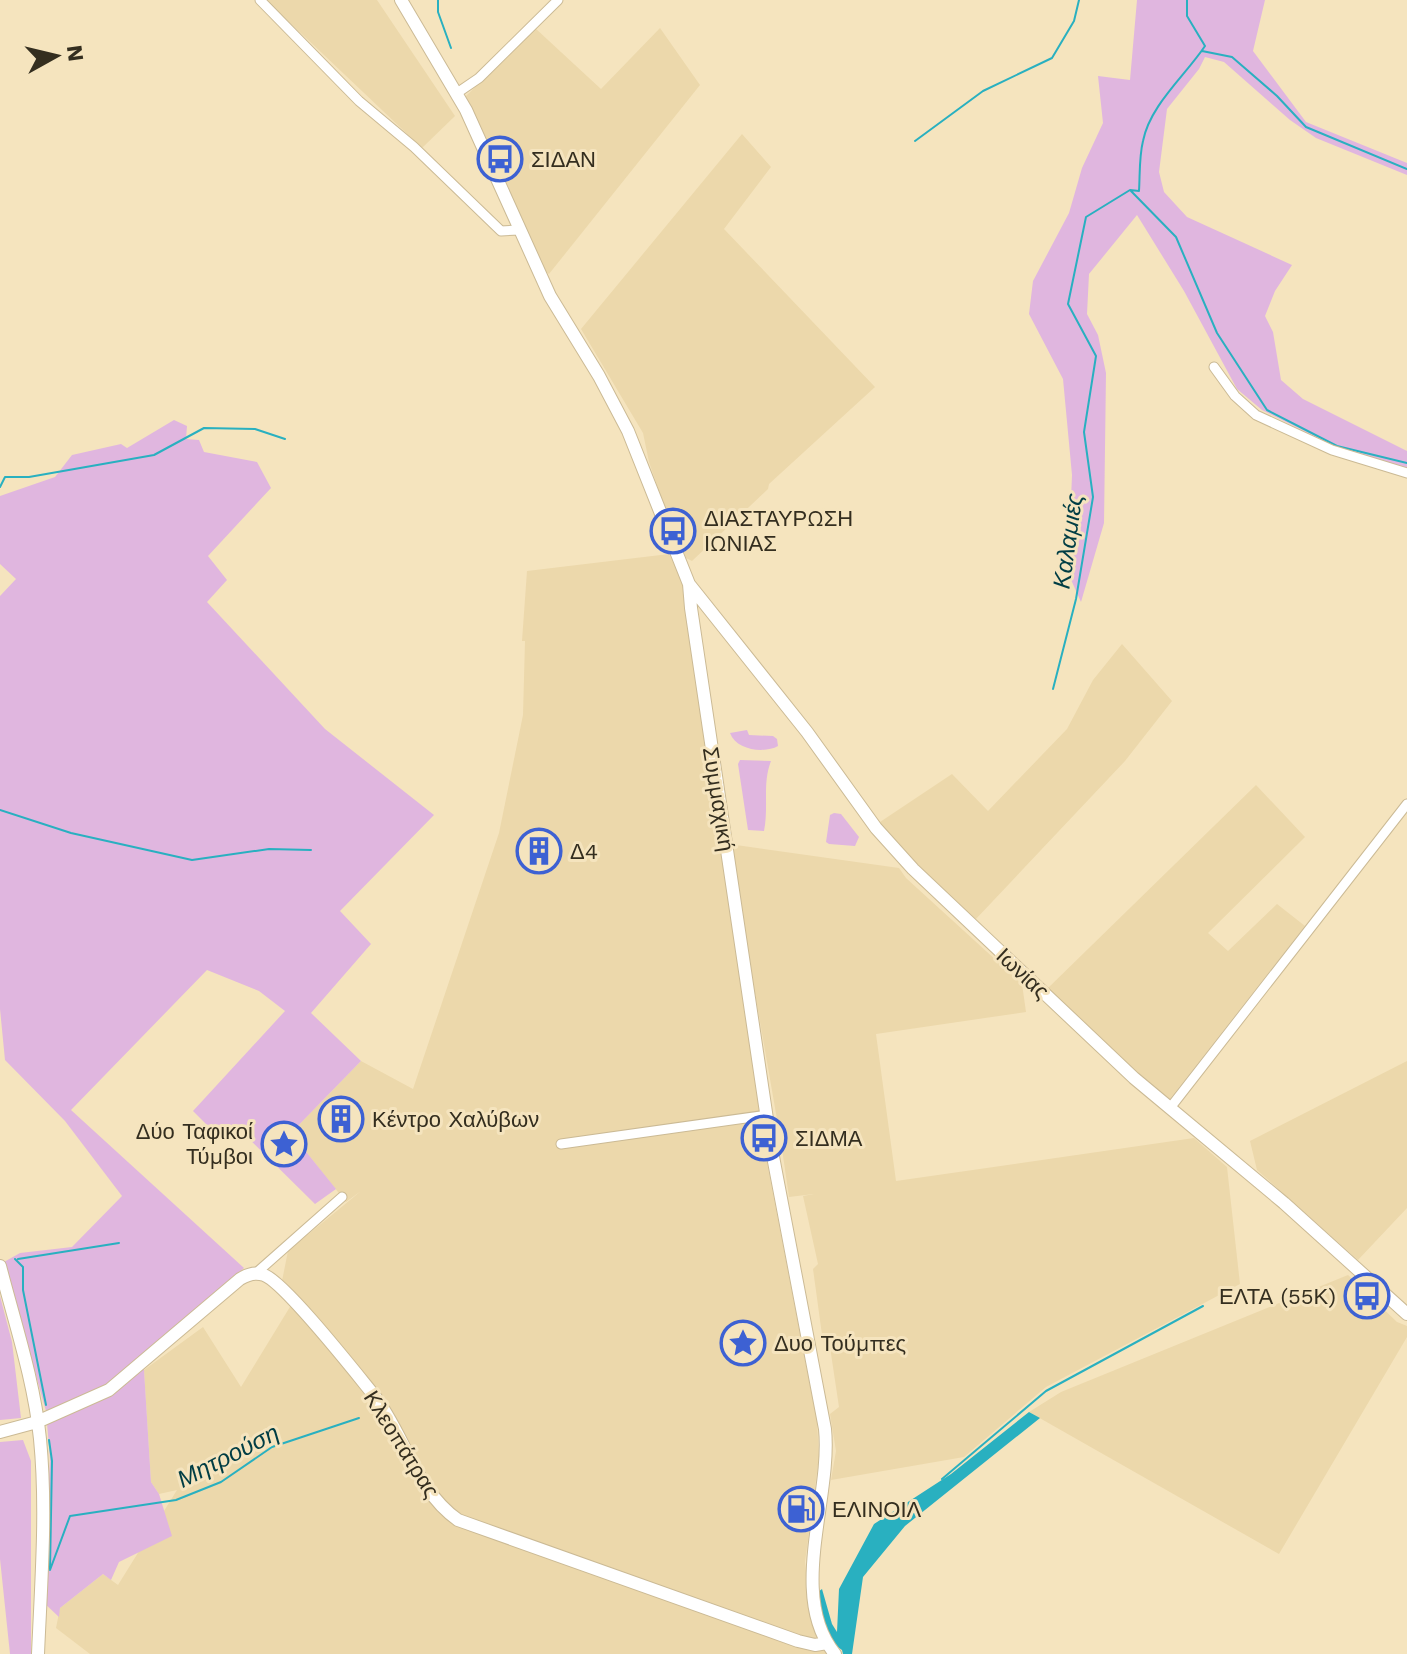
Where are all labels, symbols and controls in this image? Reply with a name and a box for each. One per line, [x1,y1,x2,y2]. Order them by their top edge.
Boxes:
north arrow [16,16,96,96]
text: N [62,43,89,63]
bus stop icon: ΣΙΔΑΝ [476,135,524,183]
place label: ΣΙΔΑΝ [531,147,596,172]
water label: Καλαμιές [1047,491,1089,590]
place label: ΔΙΑΣΤΑΥΡΩΣΗ ΙΩΝΙΑΣ [704,506,853,556]
bus stop icon: ΔΙΑΣΤΑΥΡΩΣΗ ΙΩΝΙΑΣ [649,507,697,555]
street label: Συμμαχική [698,745,739,853]
building icon: Δ4 [515,827,563,875]
place label: Δ4 [570,839,598,864]
street label: Ιωνίας [991,943,1054,1004]
building icon: Κέντρο Χαλύβων [317,1095,365,1143]
place label: Κέντρο Χαλύβων [372,1107,539,1132]
bus stop icon: ΣΙΔΜΑ [740,1114,788,1162]
place label: Δύο Ταφικοί Τύμβοι [136,1119,253,1169]
place icon: Δύο Ταφικοί Τύμβοι [260,1120,308,1168]
place label: ΣΙΔΜΑ [795,1126,863,1151]
bus stop icon: ΕΛΤΑ (55Κ) [1343,1272,1391,1320]
place label: ΕΛΤΑ (55Κ) [1219,1284,1336,1309]
place icon: Δυο Τούμπες [719,1319,767,1367]
place label: Δυο Τούμπες [774,1331,906,1356]
street label: Κλεοπάτρας [359,1386,444,1502]
water label: Μητρούση [172,1418,284,1494]
fuel station icon: ΕΛΙΝΟΙΛ [777,1485,825,1533]
place label: ΕΛΙΝΟΙΛ [832,1497,922,1522]

